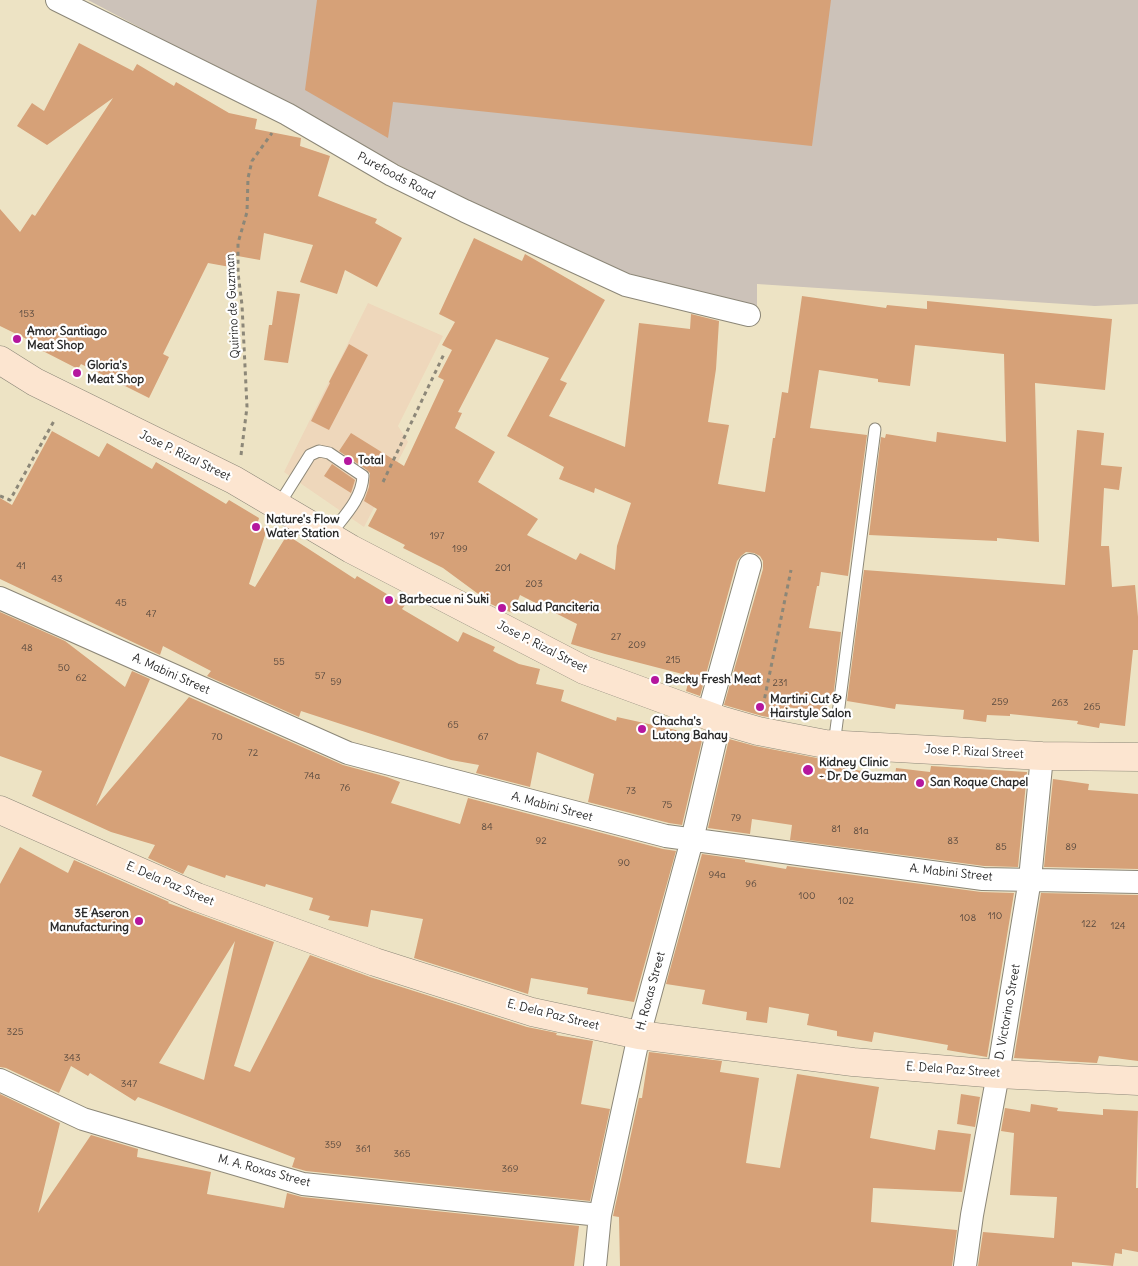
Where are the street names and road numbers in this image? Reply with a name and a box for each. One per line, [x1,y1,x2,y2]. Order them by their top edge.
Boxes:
street label: Purefoods Road [355,149,437,203]
street label: Quirino de Guzman [223,253,243,359]
street label: Jose P. Rizal Street [137,428,233,484]
street label: Jose P. Rizal Street [494,618,590,676]
street label: A. Mabini Street [130,650,212,698]
street label: Jose P. Rizal Street [924,742,1024,762]
street label: A. Mabini Street [510,789,594,825]
street label: E. Dela Paz Street [124,859,216,909]
street label: A. Mabini Street [909,861,993,885]
street label: H. Roxas Street [634,950,668,1032]
street label: D. Victorino Street [992,963,1024,1061]
street label: E. Dela Paz Street [506,997,600,1033]
street label: E. Dela Paz Street [906,1060,1000,1080]
street label: M. A. Roxas Street [216,1152,312,1190]

